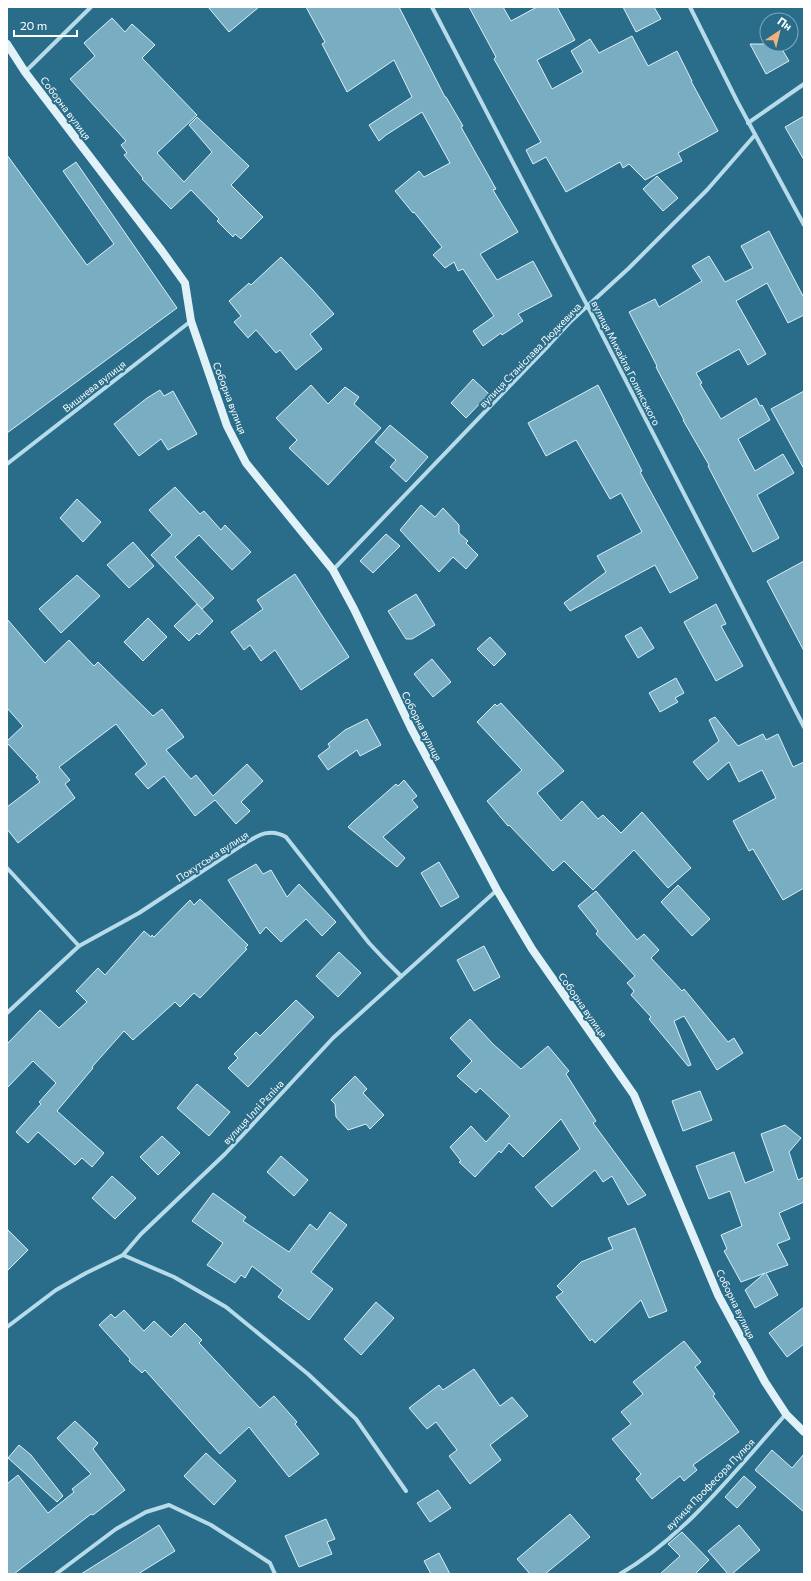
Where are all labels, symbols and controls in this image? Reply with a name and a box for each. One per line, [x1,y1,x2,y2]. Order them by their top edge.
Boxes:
scale bar [14,12,77,38]
north arrow [759,12,799,52]
text: Пн [775,14,795,33]
text: 20 m [20,18,47,32]
street label: Соборна вулиця [38,74,94,142]
street label: вулиця Михайла Голинського [589,299,663,427]
street label: вулиця Станіслава Людкевича [477,300,583,410]
street label: Вишнева вулиця [60,358,128,414]
street label: Соборна вулиця [211,360,249,436]
street label: Соборна вулиця [399,689,445,763]
street label: Покутська вулиця [174,828,250,884]
street label: Соборна вулиця [556,970,610,1040]
street label: вулиця Іллі Рєпіна [220,1077,286,1147]
street label: Соборна вулиця [714,1267,758,1341]
street label: вулиця Професора Пулюя [663,1436,757,1532]

